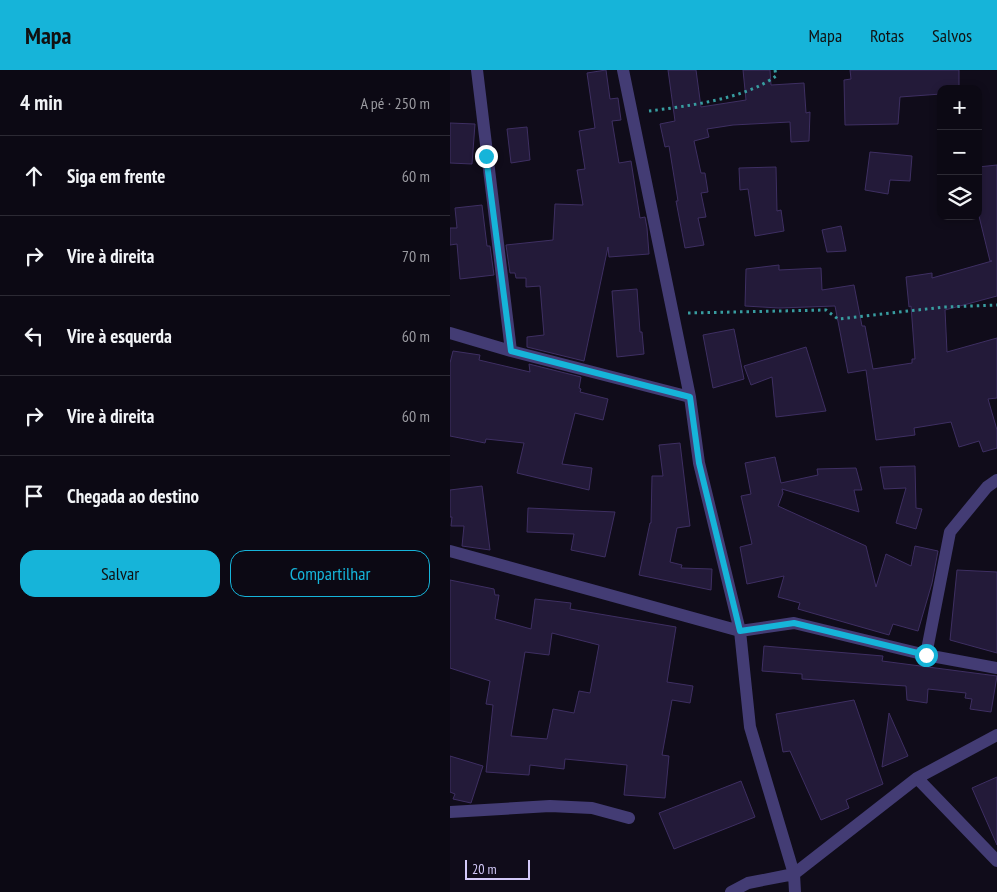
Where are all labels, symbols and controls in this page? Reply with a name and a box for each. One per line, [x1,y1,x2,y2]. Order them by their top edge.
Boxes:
text: Mapa [25,20,72,51]
text: Mapa [808,24,842,47]
text: Rotas [870,24,904,47]
text: Salvos [932,24,972,47]
map controls [937,85,982,220]
button: + [937,85,982,130]
text: 4 min [20,89,62,116]
text: A pé · 250 m [360,93,430,113]
button: − [937,130,982,175]
route end [475,145,498,168]
icon: ahead [20,162,48,190]
text: Siga em frente [67,164,165,188]
text: 60 m [402,166,430,186]
button: layers [937,175,982,220]
icon: right [20,242,48,270]
text: Vire à direita [67,244,154,268]
text: 70 m [402,246,430,266]
icon: left [20,322,48,350]
text: Vire à esquerda [67,324,172,348]
text: 60 m [402,326,430,346]
icon: right [20,402,48,430]
text: Vire à direita [67,404,154,428]
text: 60 m [402,406,430,426]
icon: arrive [20,482,48,510]
text: Chegada ao destino [67,484,199,508]
button: Salvar [20,550,220,597]
button: Compartilhar [230,550,430,597]
route start [915,644,938,667]
scale bar [465,857,530,880]
text: 20 m [472,860,497,878]

